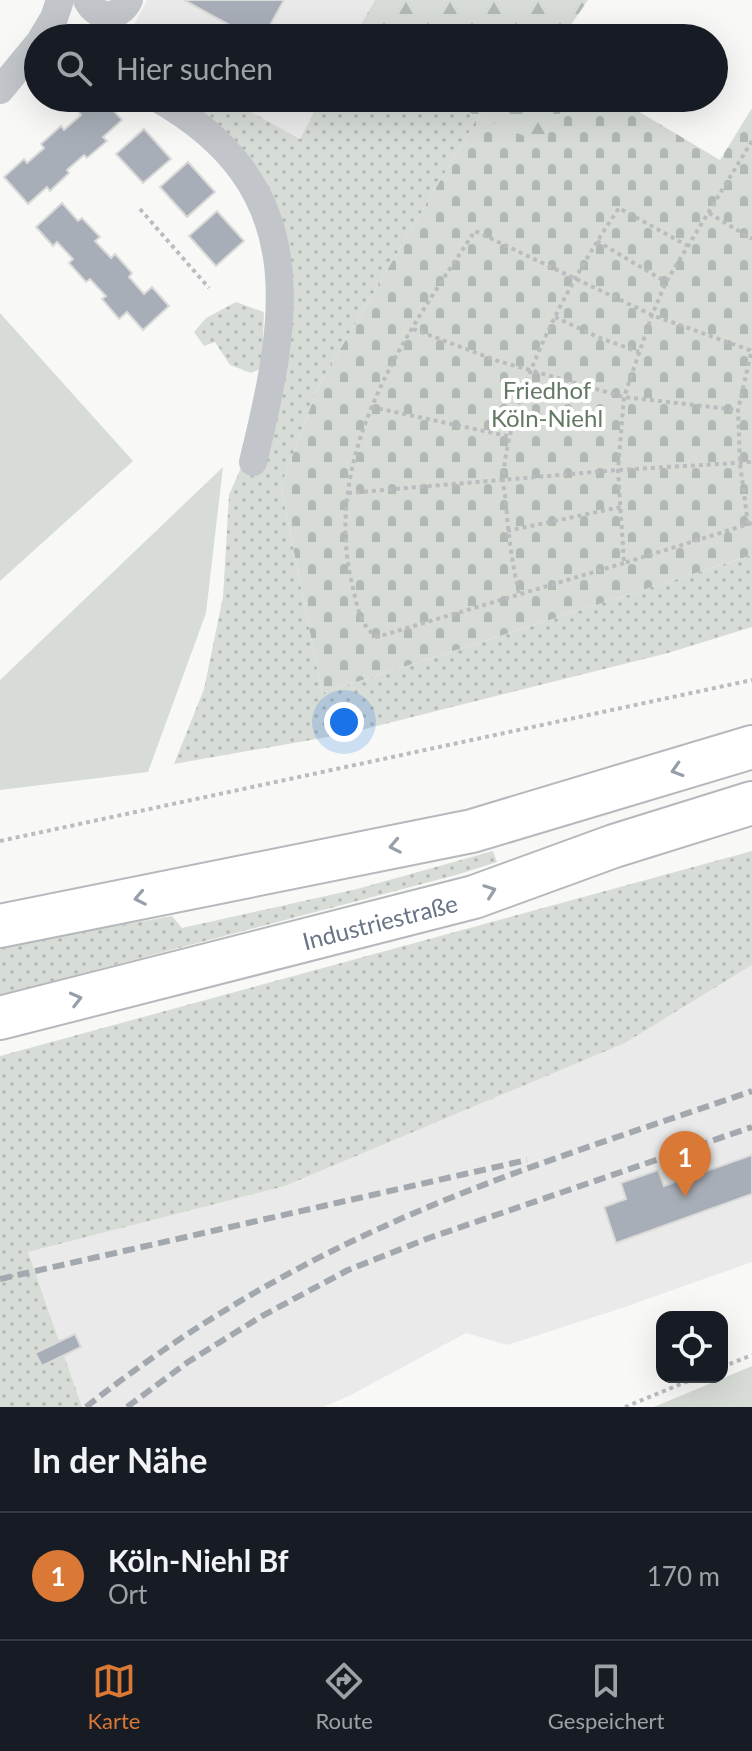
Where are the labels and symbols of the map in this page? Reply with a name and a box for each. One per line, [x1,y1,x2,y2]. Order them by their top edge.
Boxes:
park label: Friedhof Köln-Niehl [491,375,603,432]
your location [324,702,364,742]
one-way arrow [671,761,685,777]
one-way arrow [388,837,402,854]
one-way arrow [482,884,496,901]
street label: Industriestraße [299,887,460,955]
one-way arrow [134,888,147,905]
one-way arrow [68,991,82,1008]
pin: 1 [659,1131,711,1197]

